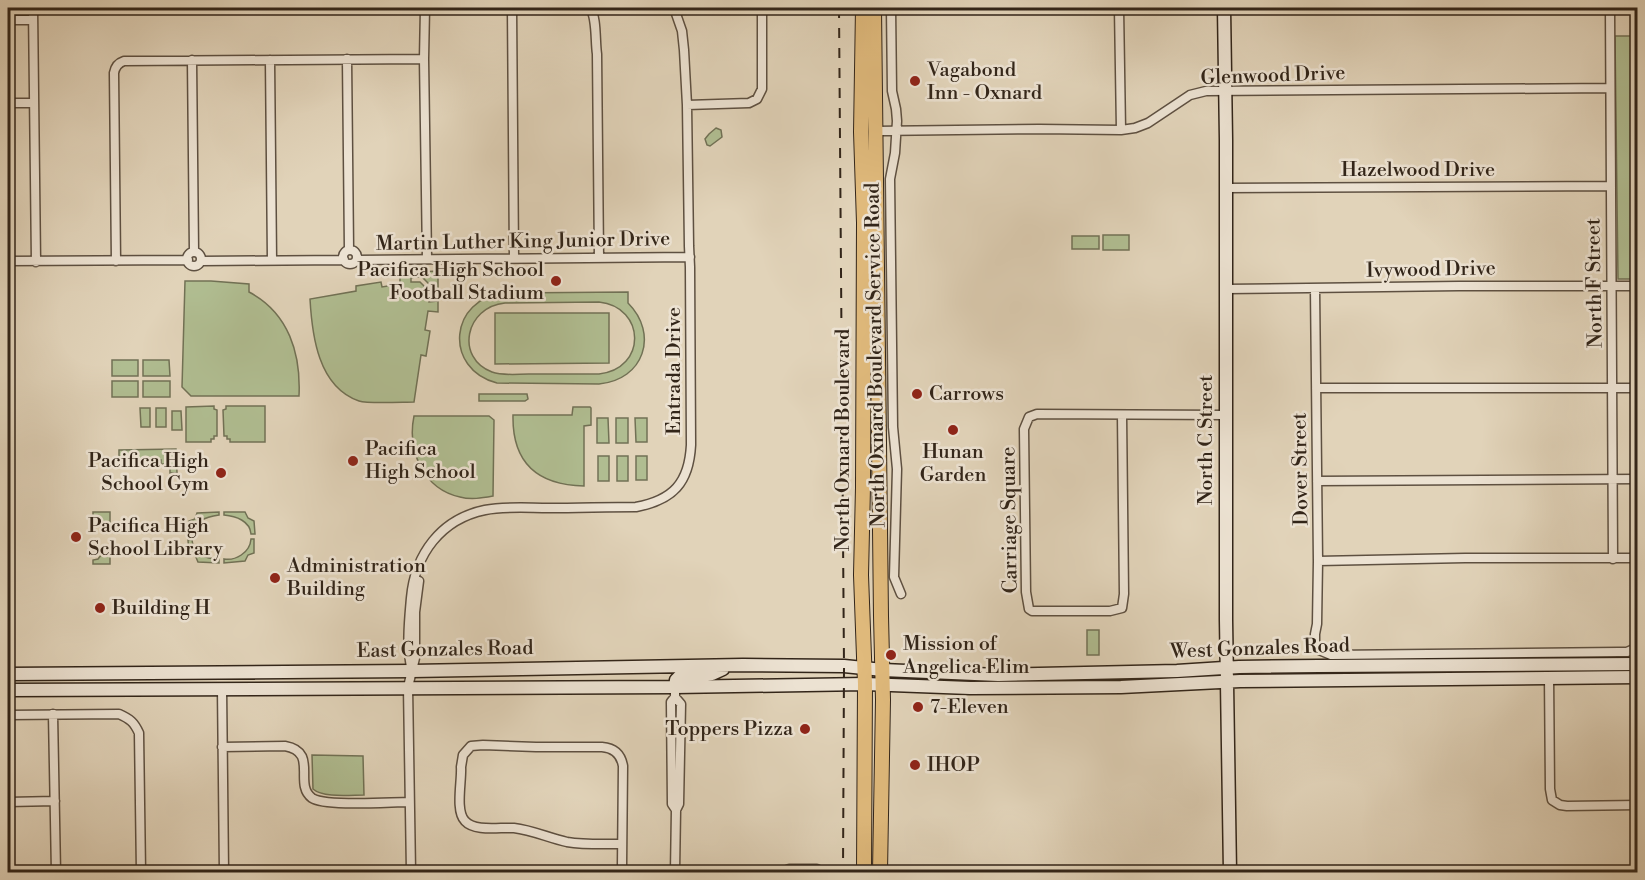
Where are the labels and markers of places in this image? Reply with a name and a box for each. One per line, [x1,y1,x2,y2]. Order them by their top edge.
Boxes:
place label: Vagabond Inn - Oxnard [926,58,1043,106]
marker: Vagabond Inn - Oxnard [908,74,922,88]
place label: Pacifica High School Football Stadium [357,258,544,306]
marker: Pacifica High School Football Stadium [549,274,563,288]
place label: Carrows [929,382,1004,407]
marker: Carrows [910,387,924,401]
marker: Hunan Garden [946,423,960,437]
place label: Pacifica High School [365,437,476,485]
place label: Hunan Garden [920,440,986,488]
place label: Pacifica High School Gym [88,449,209,497]
marker: Pacifica High School [346,454,360,468]
marker: Pacifica High School Gym [214,466,228,480]
place label: Pacifica High School Library [88,514,223,562]
marker: Pacifica High School Library [69,530,83,544]
place label: Administration Building [286,554,426,602]
marker: Administration Building [268,571,282,585]
place label: Building H [111,596,210,621]
marker: Building H [93,601,107,615]
place label: Mission of Angelica Elim [902,632,1030,680]
marker: Mission of Angelica Elim [884,648,898,662]
place label: 7-Eleven [930,695,1009,720]
marker: 7-Eleven [911,700,925,714]
place label: Toppers Pizza [665,717,794,742]
marker: Toppers Pizza [798,722,812,736]
place label: IHOP [927,753,980,778]
marker: IHOP [908,758,922,772]

